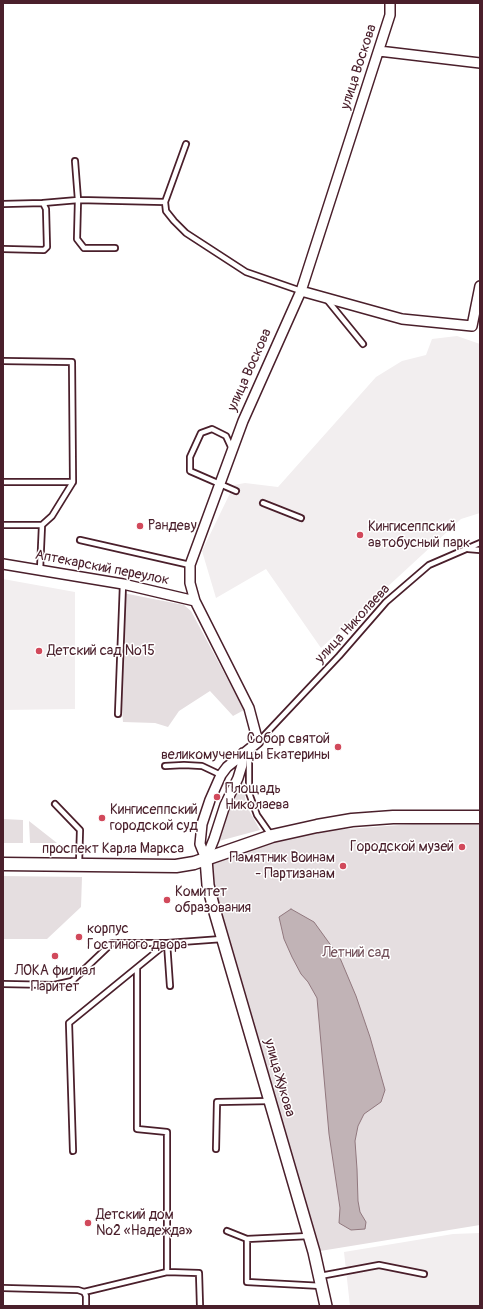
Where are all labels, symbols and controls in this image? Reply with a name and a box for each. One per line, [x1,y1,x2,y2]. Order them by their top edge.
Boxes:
street label: улица Воскова [337,22,381,112]
street label: улица Воскова [224,326,276,414]
place label: Рандеву [148,518,197,534]
place label: Кингисеппский автобусный парк [368,519,470,552]
marker: Рандеву [135,521,145,531]
marker: Кингисеппский автобусный парк [355,530,365,540]
street label: Аптекарский переулок [33,547,171,589]
street label: улица Николаева [312,581,394,667]
place label: Детский сад №15 [47,643,155,659]
marker: Детский сад №15 [34,646,44,656]
place label: Собор святой великомученицы Екатерины [161,731,330,764]
marker: Собор святой великомученицы Екатерины [333,742,343,752]
place label: Площадь Николаева [225,781,289,814]
marker: Площадь Николаева [212,792,222,802]
place label: Кингисеппский городской суд [110,802,198,834]
marker: Кингисеппский городской суд [97,813,107,823]
place label: Городской музей [350,839,454,855]
street label: проспект Карла Маркса [42,841,184,857]
marker: Городской музей [457,842,467,852]
place label: Памятник Воинам - Партизанам [229,850,335,882]
marker: Памятник Воинам - Партизанам [338,861,348,871]
place label: Комитет образования [175,884,251,916]
marker: Комитет образования [162,895,172,905]
place label: корпус Гостиного двора [87,921,187,954]
marker: корпус Гостиного двора [74,932,84,942]
park label: Летний сад [322,945,390,961]
marker: ЛОКА филиал Паритет [50,951,60,961]
place label: ЛОКА филиал Паритет [14,963,96,996]
street label: улица Жукова [260,1037,298,1119]
place label: Детский дом №2 «Надежда» [96,1207,192,1240]
marker: Детский дом №2 «Надежда» [83,1218,93,1228]

